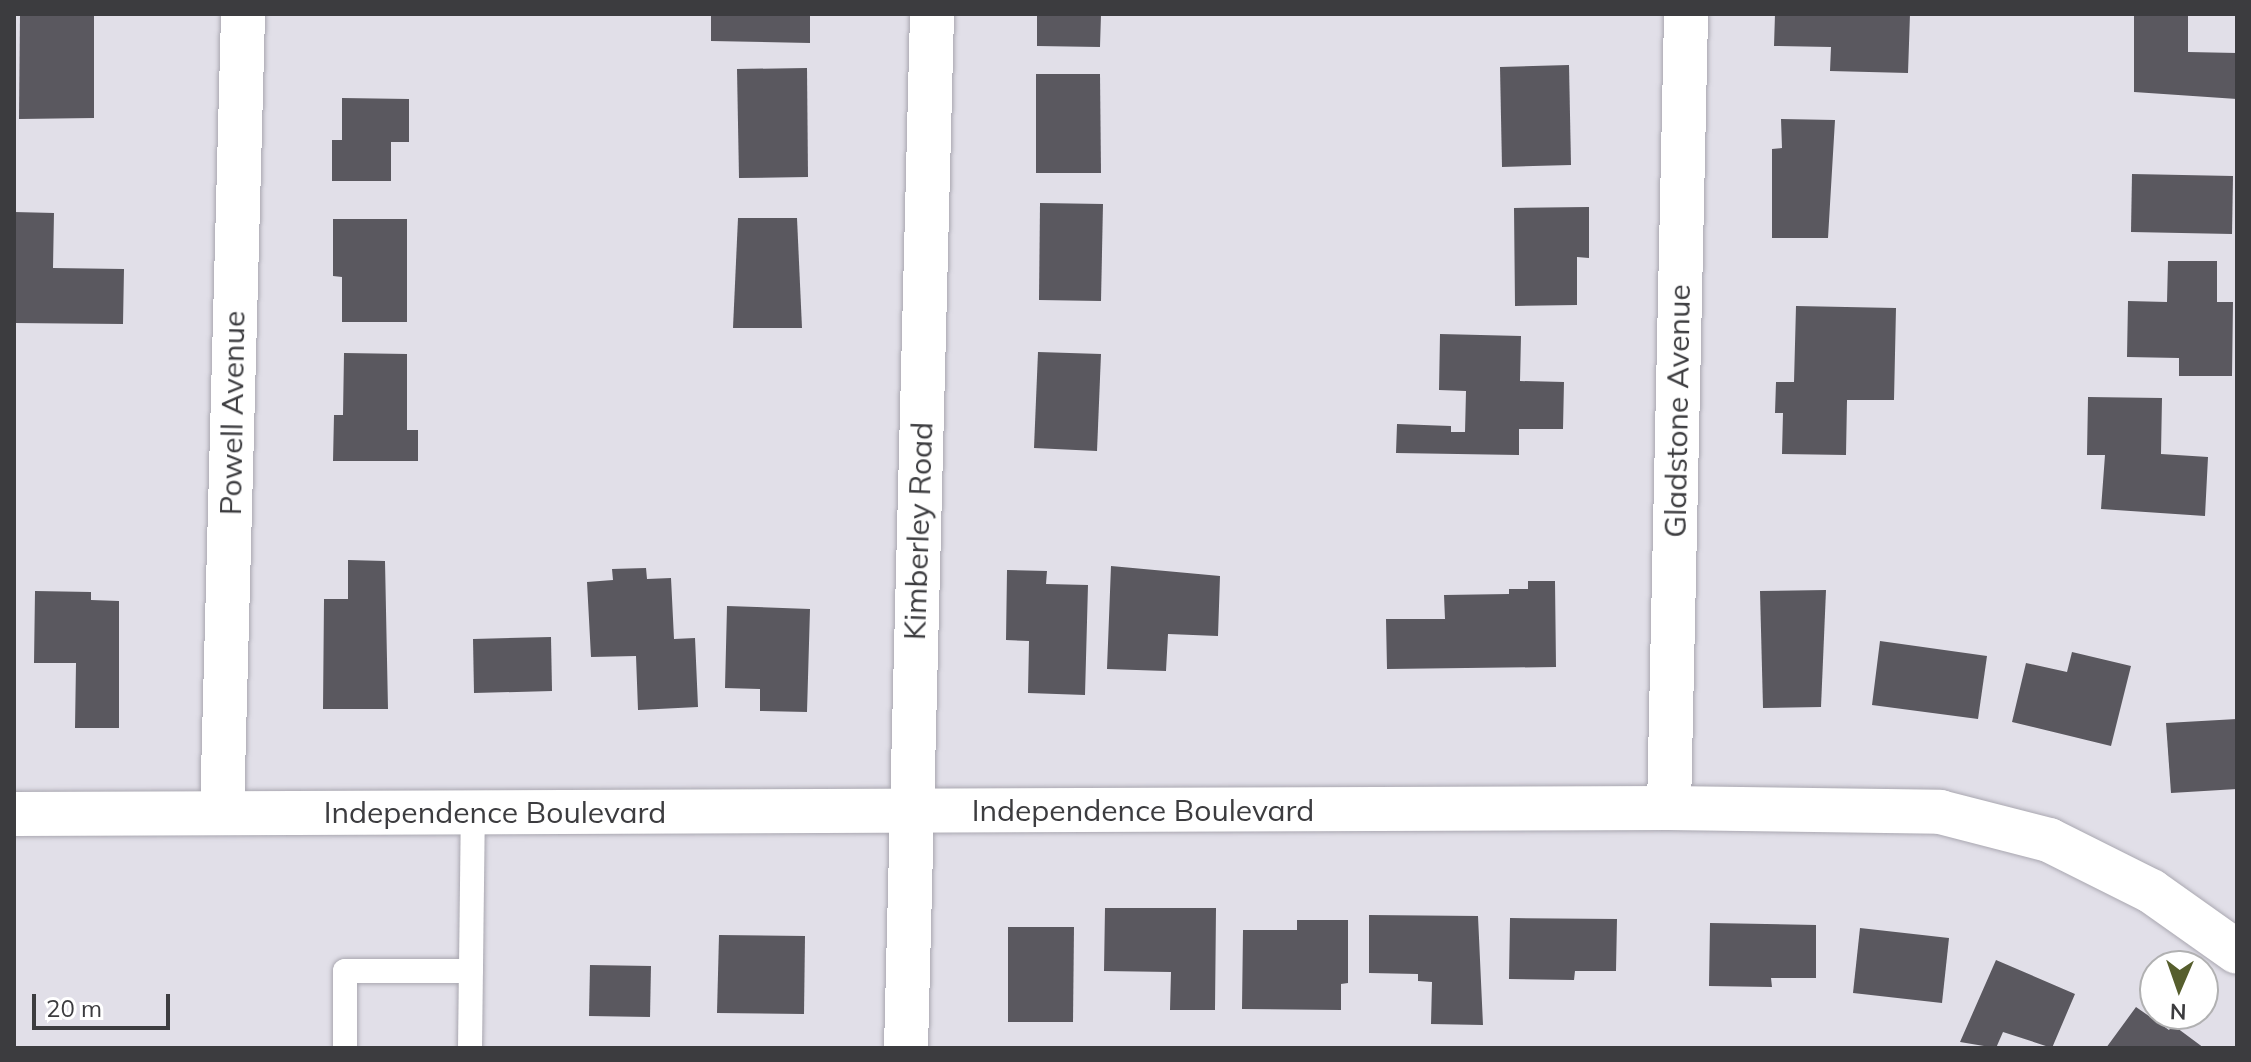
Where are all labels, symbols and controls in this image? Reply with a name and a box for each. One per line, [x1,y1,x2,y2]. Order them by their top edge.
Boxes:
street label: Gladstone Avenue [1657,284,1697,538]
street label: Powell Avenue [212,310,252,516]
street label: Kimberley Road [896,421,940,641]
street label: Independence Boulevard [972,792,1314,828]
street label: Independence Boulevard [324,794,666,830]
north arrow [2139,950,2219,1030]
scale bar [36,978,174,1028]
text: 20 m [46,993,102,1023]
text: N [2169,998,2187,1026]

